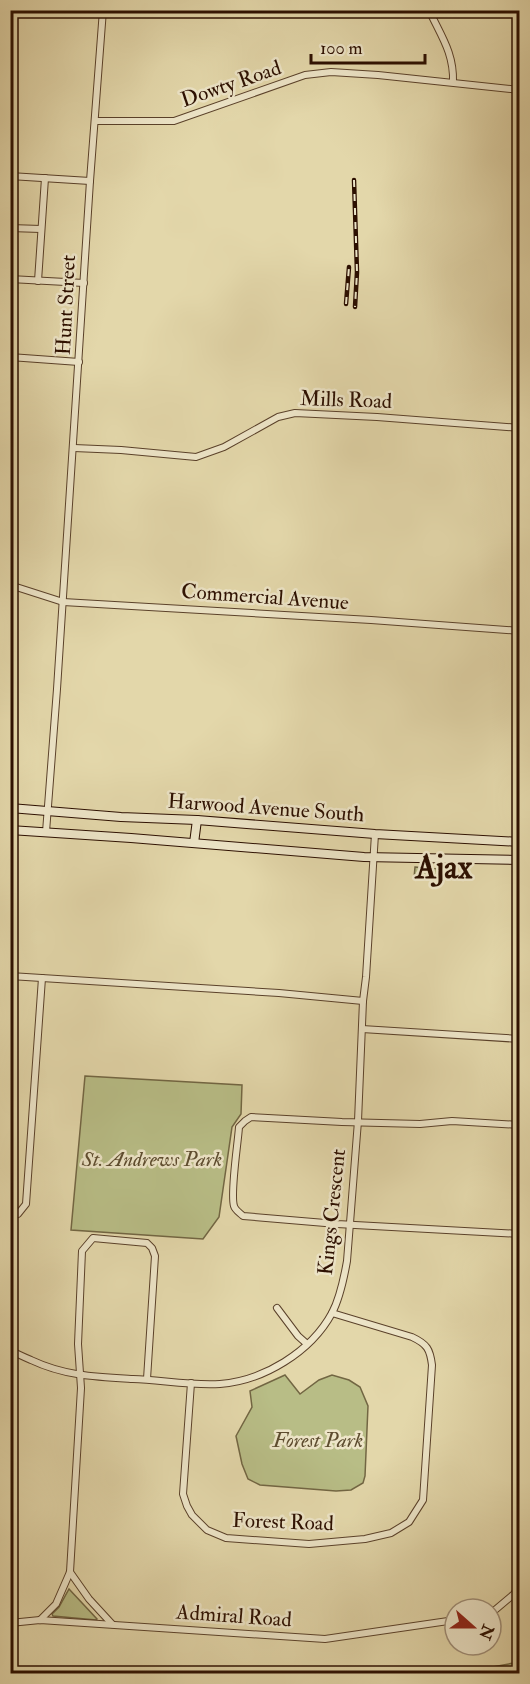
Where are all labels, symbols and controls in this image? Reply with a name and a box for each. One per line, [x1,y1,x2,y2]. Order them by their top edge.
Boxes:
scale bar [311,27,425,65]
text: 100 m [320,37,363,60]
street label: Dowty Road [177,54,285,114]
street label: Hunt Street [50,254,82,356]
street label: Mills Road [299,385,393,415]
street label: Commercial Avenue [180,578,350,616]
street label: Harwood Avenue South [167,788,365,828]
district label: Ajax [414,847,473,888]
park label: St. Andrews Park [81,1146,222,1173]
street label: Kings Crescent [312,1147,352,1276]
park label: Forest Park [272,1427,363,1454]
street label: Forest Road [232,1507,335,1537]
north arrow [443,1597,503,1657]
street label: Admiral Road [174,1598,293,1634]
text: N [474,1621,498,1643]

